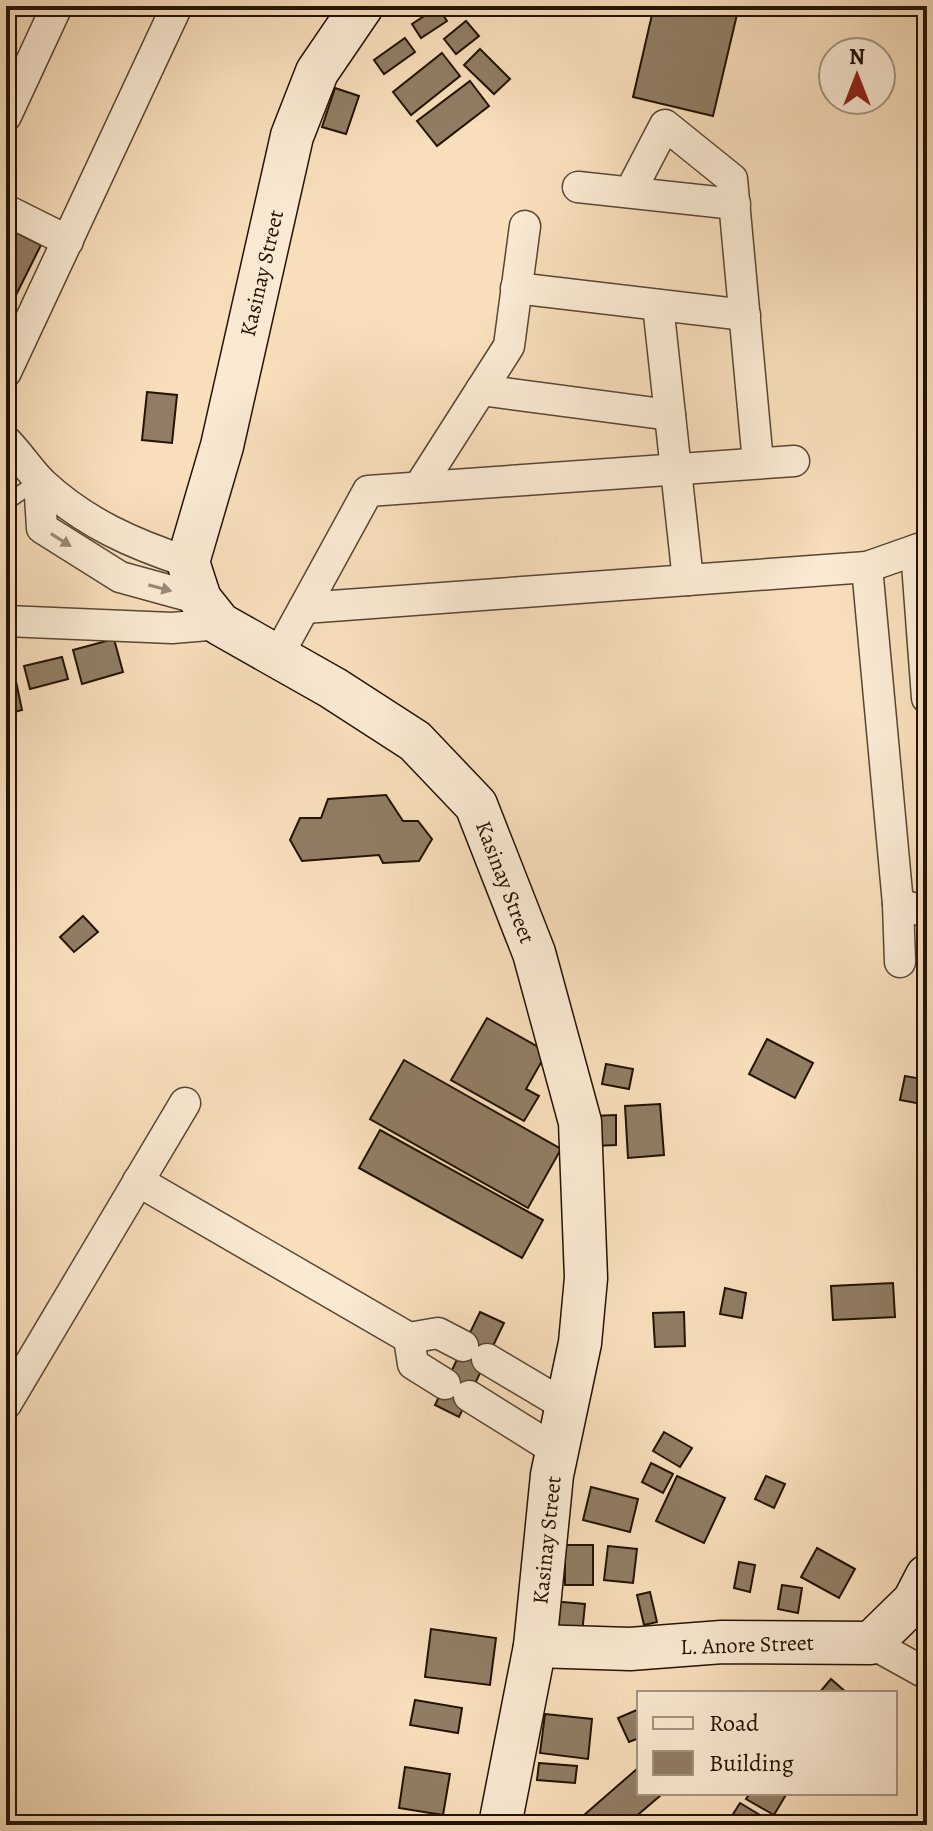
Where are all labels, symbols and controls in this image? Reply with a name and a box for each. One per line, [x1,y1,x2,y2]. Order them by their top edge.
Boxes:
north arrow [817,36,897,116]
text: N [849,42,865,72]
street label: Kasinay Street [233,207,291,339]
one-way arrow [50,532,72,546]
one-way arrow [149,582,173,595]
street label: Kasinay Street [468,817,542,948]
street label: Kasinay Street [525,1474,569,1606]
street label: L. Anore Street [680,1628,814,1662]
legend [637,1691,897,1795]
text: Road [709,1707,759,1739]
text: Building [709,1747,794,1779]

